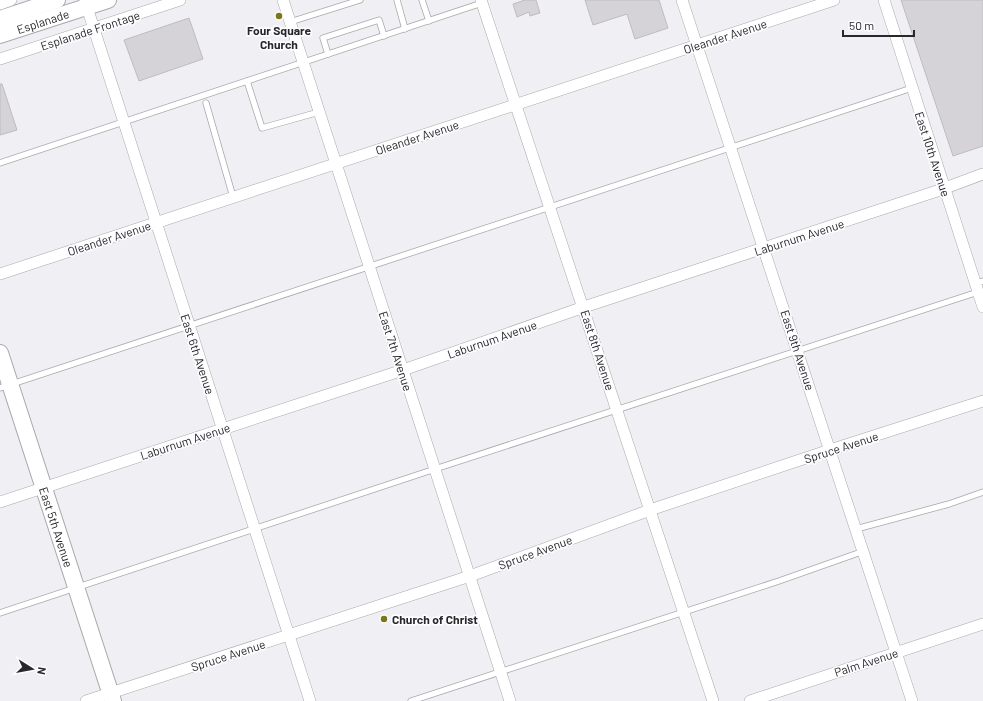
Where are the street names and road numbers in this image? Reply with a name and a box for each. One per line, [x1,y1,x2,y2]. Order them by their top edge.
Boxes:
street label: Esplanade [15,6,71,36]
street label: Esplanade Frontage [38,7,142,53]
street label: Oleander Avenue [681,16,769,56]
street label: East 10th Avenue [913,110,953,198]
street label: Oleander Avenue [373,117,461,157]
street label: Laburnum Avenue [752,216,846,258]
street label: Oleander Avenue [65,218,153,258]
street label: East 8th Avenue [578,308,618,392]
street label: East 9th Avenue [778,308,818,392]
street label: East 7th Avenue [377,309,415,393]
street label: East 6th Avenue [178,312,218,396]
street label: Laburnum Avenue [445,317,539,361]
street label: Laburnum Avenue [138,420,232,462]
street label: Spruce Avenue [802,428,880,466]
street label: East 5th Avenue [37,485,76,569]
street label: Spruce Avenue [496,532,574,572]
street label: Spruce Avenue [189,636,267,674]
street label: Palm Avenue [832,645,900,679]

